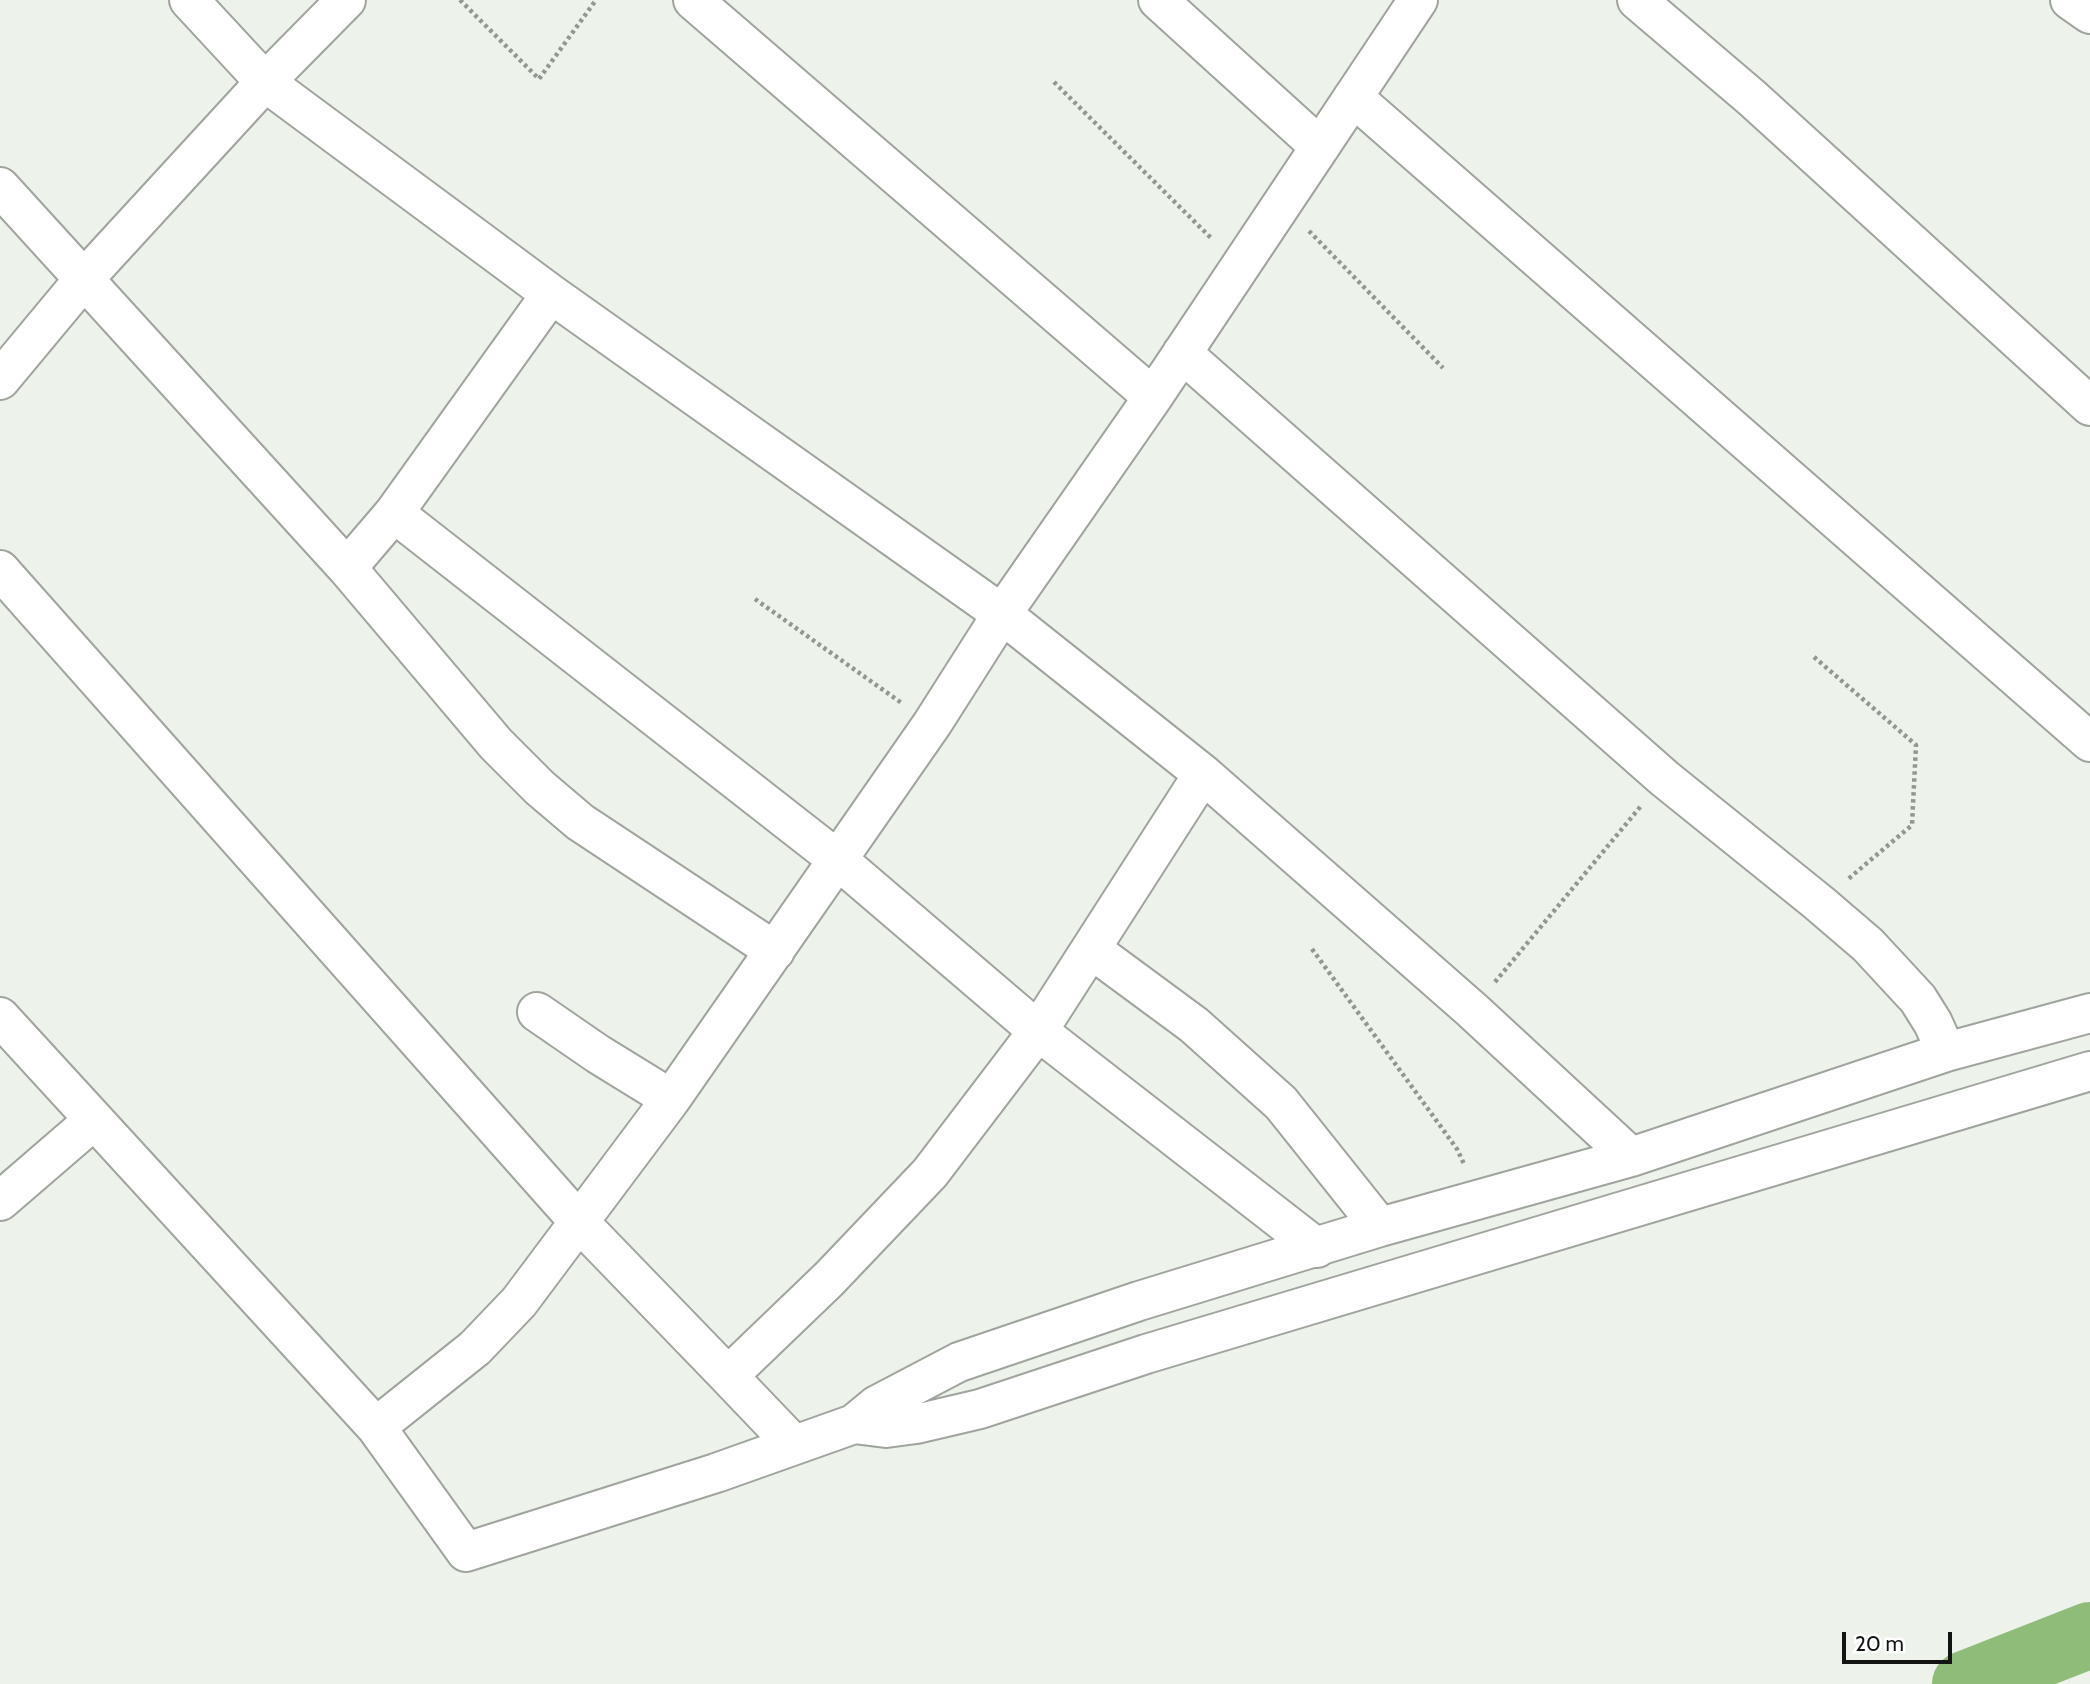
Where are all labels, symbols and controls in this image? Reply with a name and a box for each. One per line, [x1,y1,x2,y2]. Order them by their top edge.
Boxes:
scale bar [1845,1618,1955,1662]
text: 20 m [1855,1631,1904,1656]

